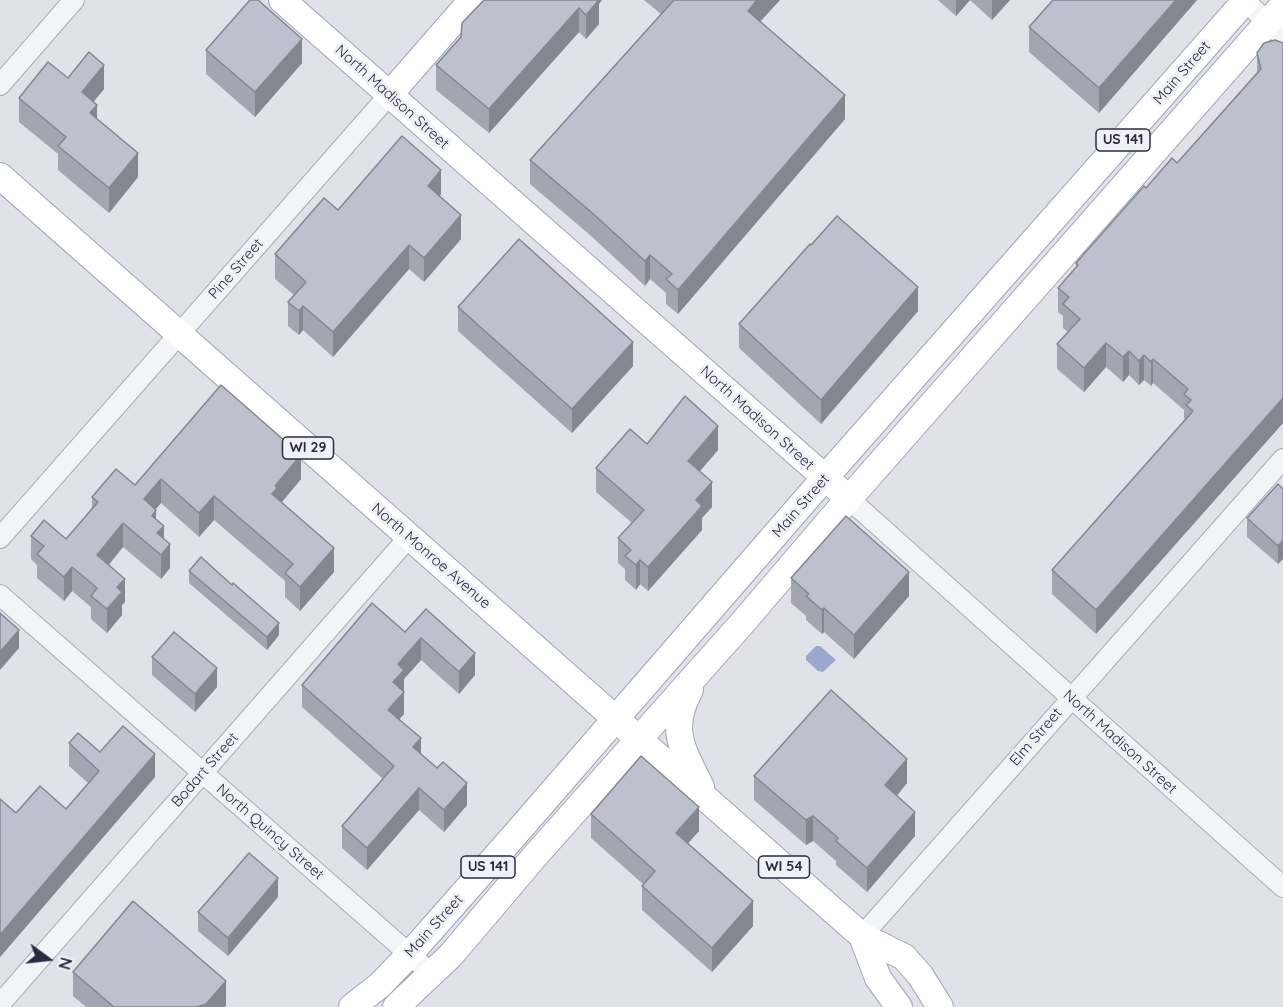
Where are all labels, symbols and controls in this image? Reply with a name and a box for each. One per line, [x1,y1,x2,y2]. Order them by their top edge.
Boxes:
street label: Main Street [1149,37,1215,109]
street label: North Madison Street [331,41,453,153]
road number: US 141 [1096,129,1150,151]
street label: Pine Street [205,235,267,303]
street label: North Madison Street [696,362,818,474]
road number: WI 29 [282,437,334,459]
street label: Main Street [768,470,834,542]
street label: North Monroe Avenue [368,499,494,613]
street label: North Madison Street [1059,686,1181,798]
street label: Elm Street [1006,704,1066,770]
street label: Bodart Street [168,729,242,811]
street label: North Quincy Street [212,780,328,884]
road number: US 141 [461,856,515,878]
road number: WI 54 [758,856,810,878]
street label: Main Street [401,891,467,961]
north arrow [18,929,78,989]
text: N [54,955,77,972]

